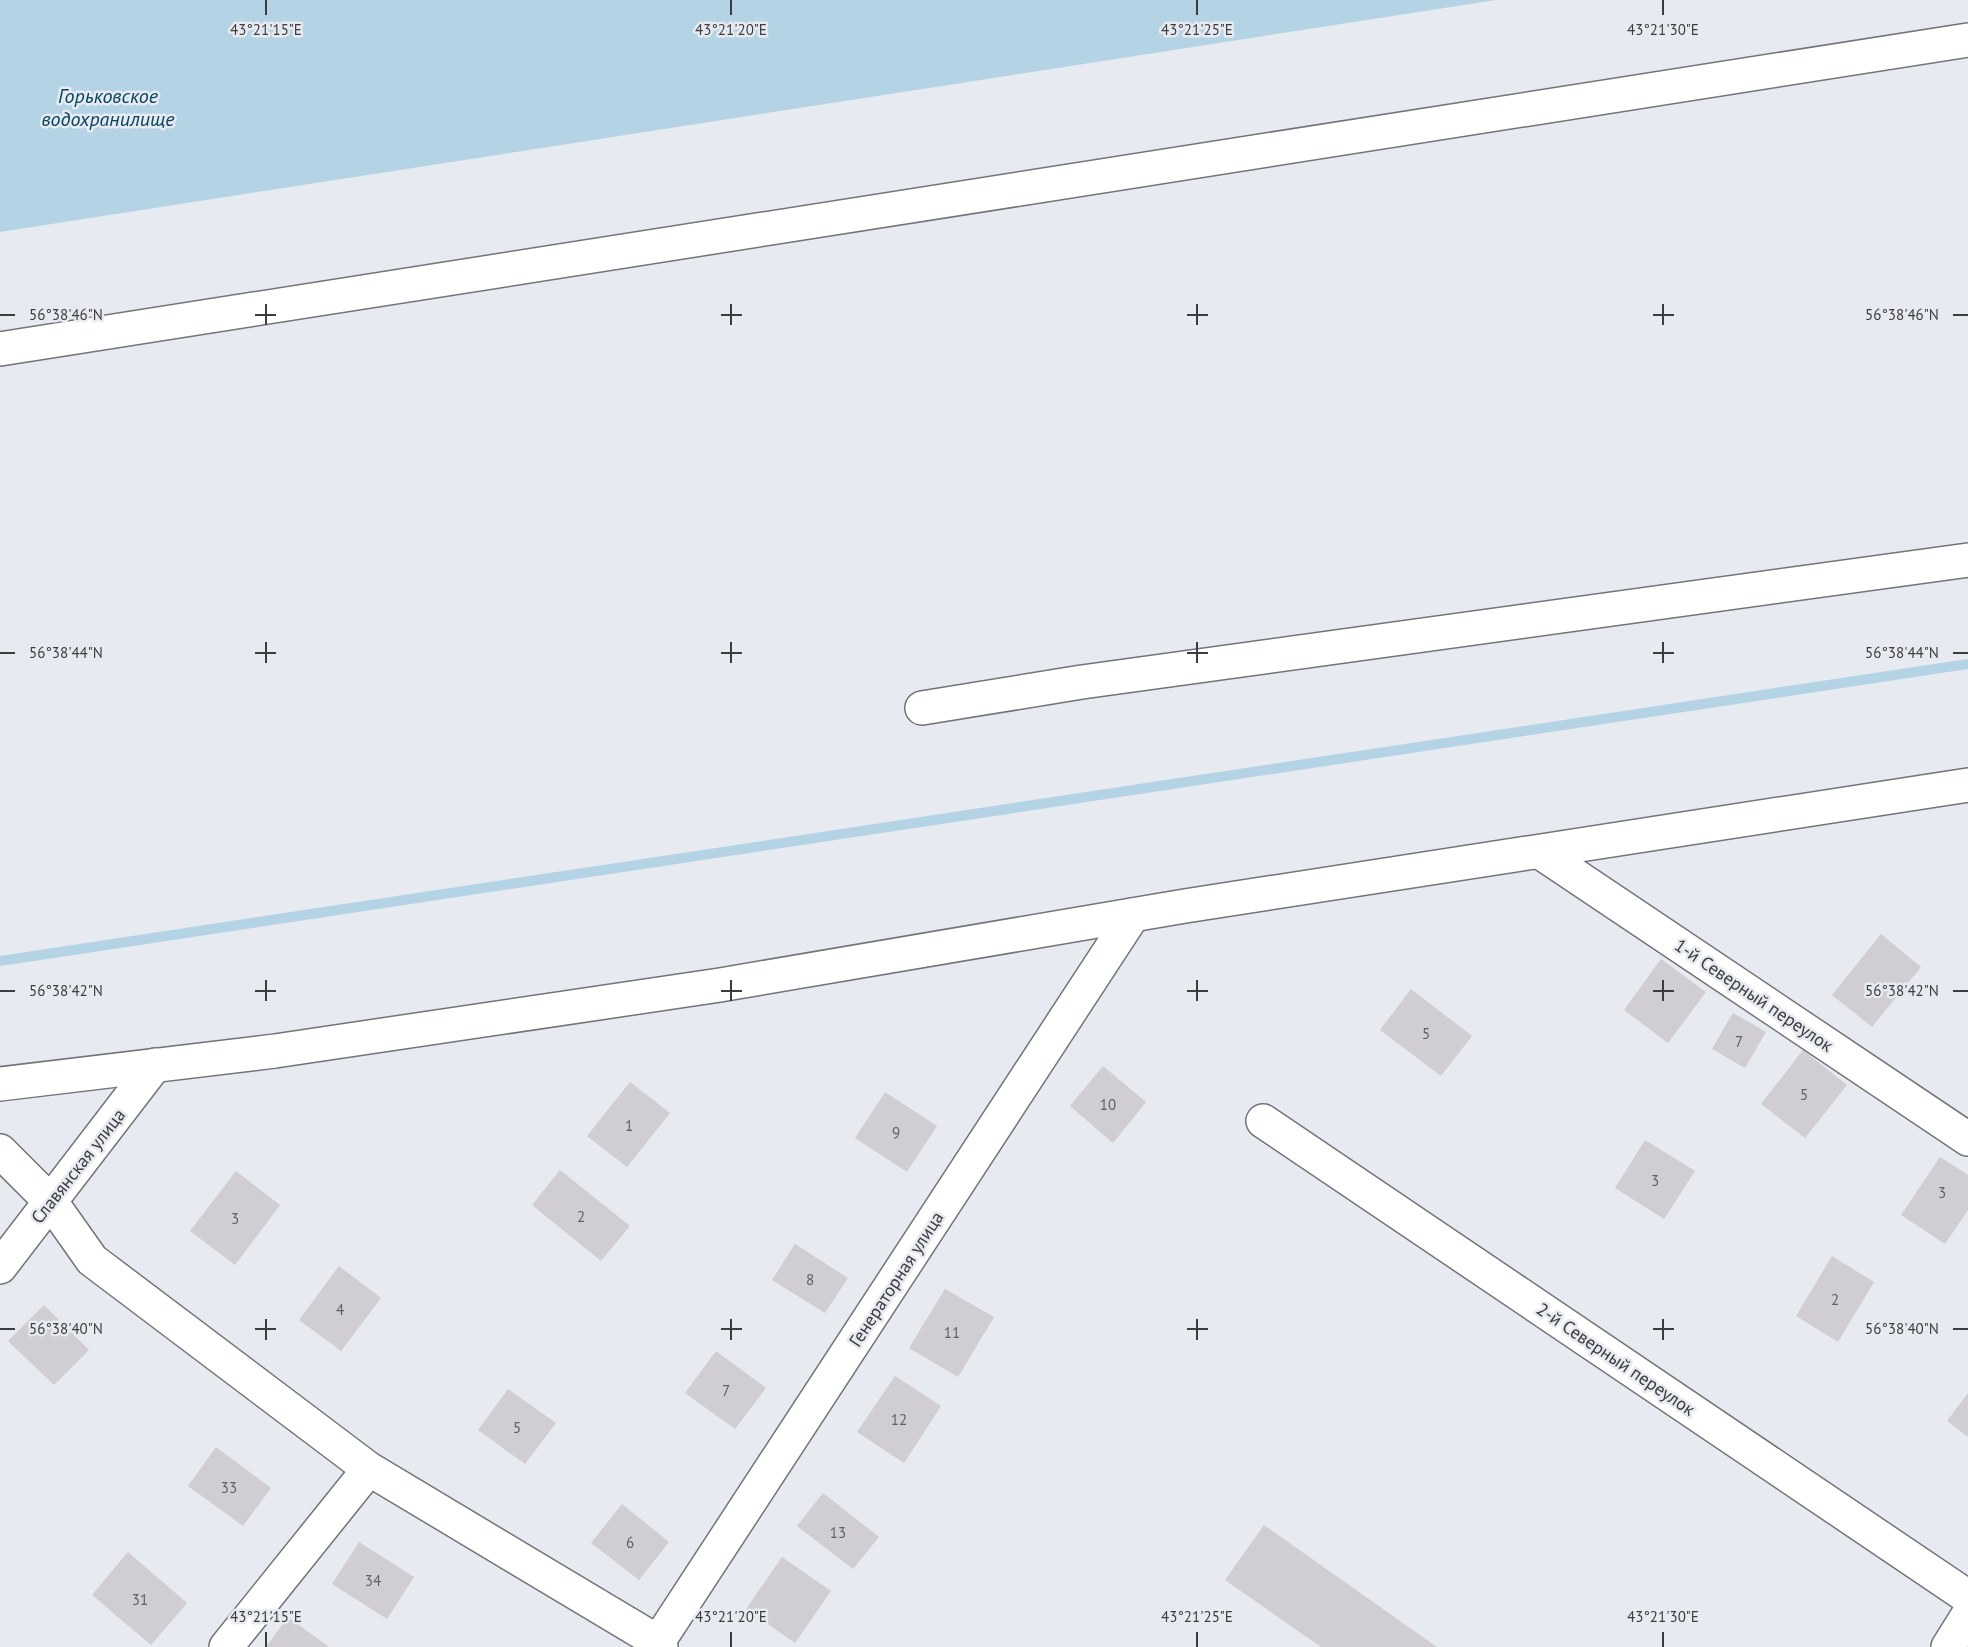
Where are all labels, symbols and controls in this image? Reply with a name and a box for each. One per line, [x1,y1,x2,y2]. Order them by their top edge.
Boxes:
text: 43°21'15"E [230,20,302,39]
text: 43°21'20"E [695,20,767,39]
text: 43°21'25"E [1161,20,1233,39]
text: 43°21'30"E [1627,20,1699,39]
water label: Горьковское водохранилище [41,83,175,132]
text: 56°38'46"N [29,305,103,324]
text: 56°38'46"N [1865,305,1939,324]
text: 56°38'44"N [29,643,103,662]
text: 56°38'44"N [1865,643,1939,662]
street label: 1-й Северный переулок [1670,933,1838,1057]
text: 56°38'42"N [29,981,103,1000]
text: 56°38'42"N [1865,981,1939,1000]
house number: 5 [1422,1024,1430,1043]
house number: 7 [1735,1032,1743,1051]
house number: 5 [1800,1085,1808,1104]
house number: 10 [1100,1095,1116,1114]
street label: Славянская улица [26,1104,130,1228]
house number: 1 [625,1116,633,1135]
house number: 9 [892,1123,900,1142]
house number: 3 [1651,1171,1659,1190]
house number: 3 [1938,1183,1946,1202]
house number: 2 [577,1207,585,1226]
street label: Генераторная улица [844,1207,948,1351]
house number: 3 [231,1209,239,1228]
house number: 8 [806,1270,814,1289]
house number: 2 [1831,1290,1839,1309]
street label: 2-й Северный переулок [1532,1297,1700,1421]
house number: 4 [336,1300,344,1319]
text: 56°38'40"N [29,1319,103,1338]
text: 56°38'40"N [1865,1319,1939,1338]
house number: 11 [944,1323,960,1342]
house number: 7 [722,1381,730,1400]
house number: 12 [891,1410,907,1429]
house number: 5 [513,1418,521,1437]
house number: 33 [221,1478,237,1497]
house number: 13 [830,1523,846,1542]
house number: 6 [626,1533,634,1552]
house number: 34 [365,1571,381,1590]
house number: 31 [132,1590,148,1609]
text: 43°21'15"E [230,1607,302,1626]
text: 43°21'20"E [695,1607,767,1626]
text: 43°21'25"E [1161,1607,1233,1626]
text: 43°21'30"E [1627,1607,1699,1626]

